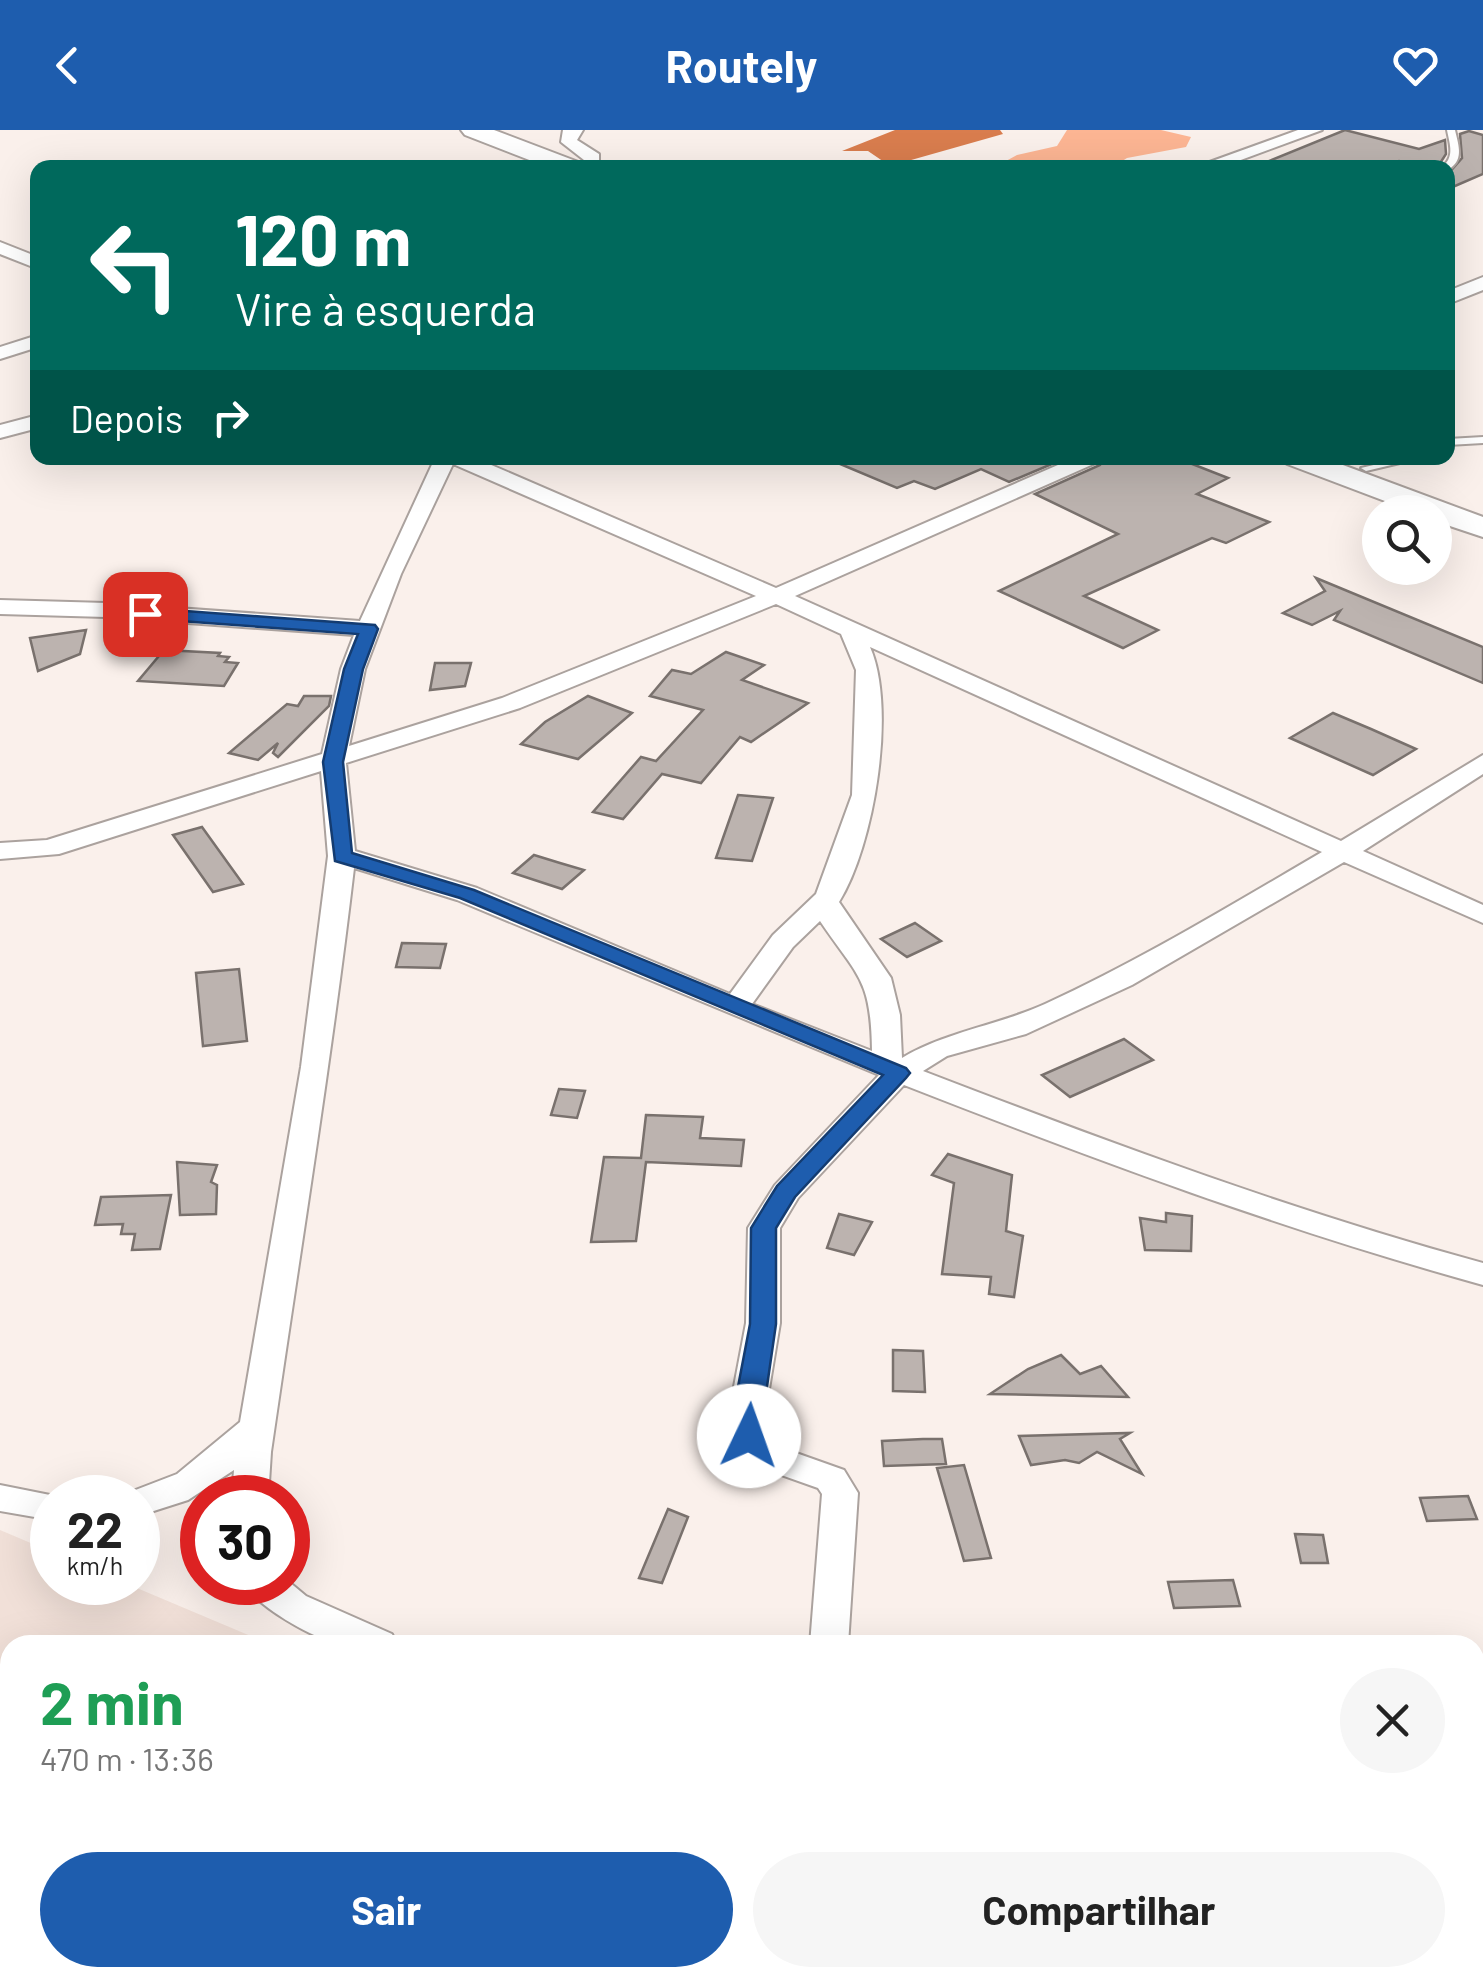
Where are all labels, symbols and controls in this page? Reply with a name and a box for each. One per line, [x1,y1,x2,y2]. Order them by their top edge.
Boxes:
icon: back [40,38,95,93]
text: Routely [666,38,817,92]
icon: heart [1388,38,1443,93]
text: 120 m [235,196,411,280]
icon: left [70,200,200,330]
text: Vire à esquerda [235,281,536,335]
icon: right [203,390,258,445]
text: Depois [70,395,183,441]
map controls [1362,495,1452,585]
button: search [1362,495,1452,585]
pin [103,572,188,657]
icon: arrive [118,587,173,642]
position arrow [697,1384,801,1488]
speed limit sign: 30 [180,1475,310,1605]
text: 22 [67,1498,123,1558]
text: km/h [67,1550,123,1580]
text: 2 min [40,1665,184,1737]
button: close [1340,1668,1445,1773]
text: 470 m · 13:36 [40,1739,214,1777]
button: Sair [40,1852,733,1967]
button: Compartilhar [753,1852,1445,1967]

